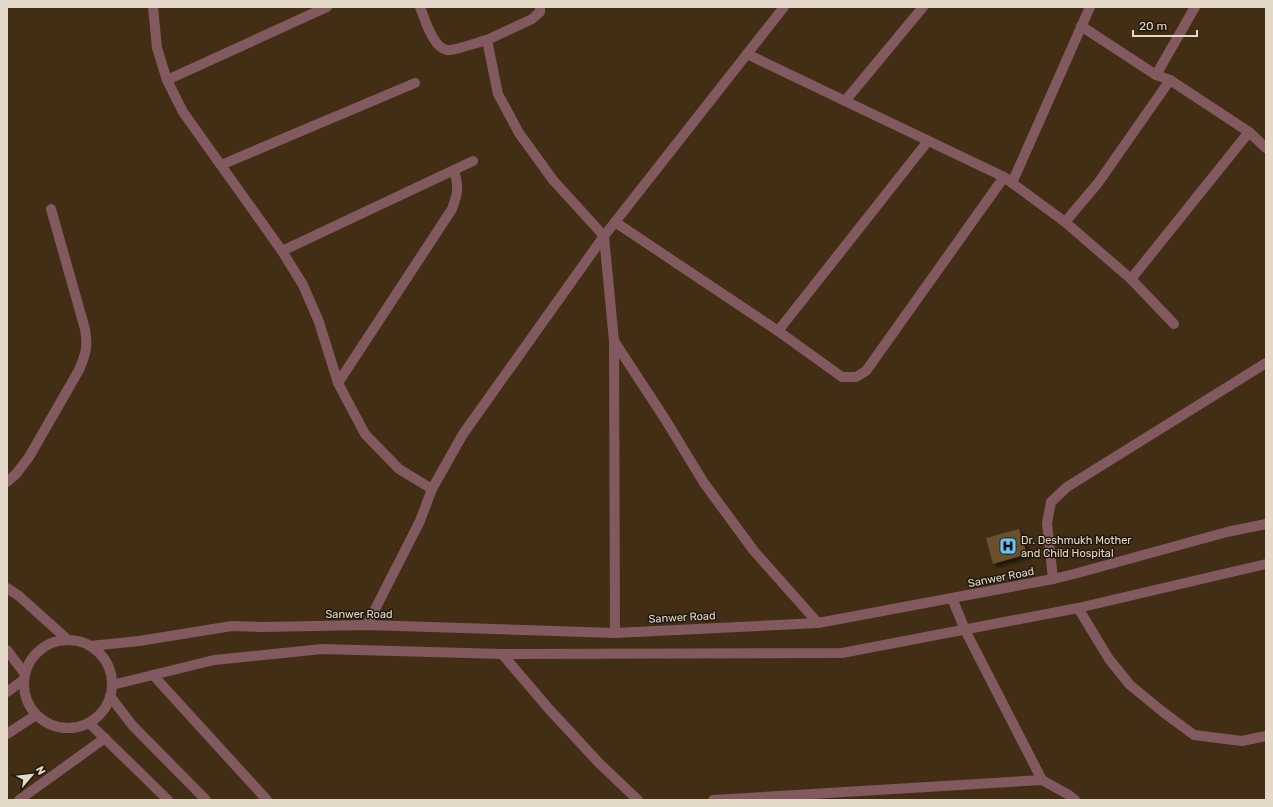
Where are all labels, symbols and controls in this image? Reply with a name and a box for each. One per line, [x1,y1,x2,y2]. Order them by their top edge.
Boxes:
scale bar [1133,12,1197,38]
text: 20 m [1139,19,1167,33]
place label: Dr. Deshmukh Mother and Child Hospital [1021,534,1132,560]
hospital icon: Dr. Deshmukh Mother and Child Hospital [998,536,1018,556]
street label: Sanwer Road [967,565,1035,590]
street label: Sanwer Road [325,608,393,621]
street label: Sanwer Road [648,609,716,626]
north arrow [12,755,52,795]
text: N [33,764,48,777]

